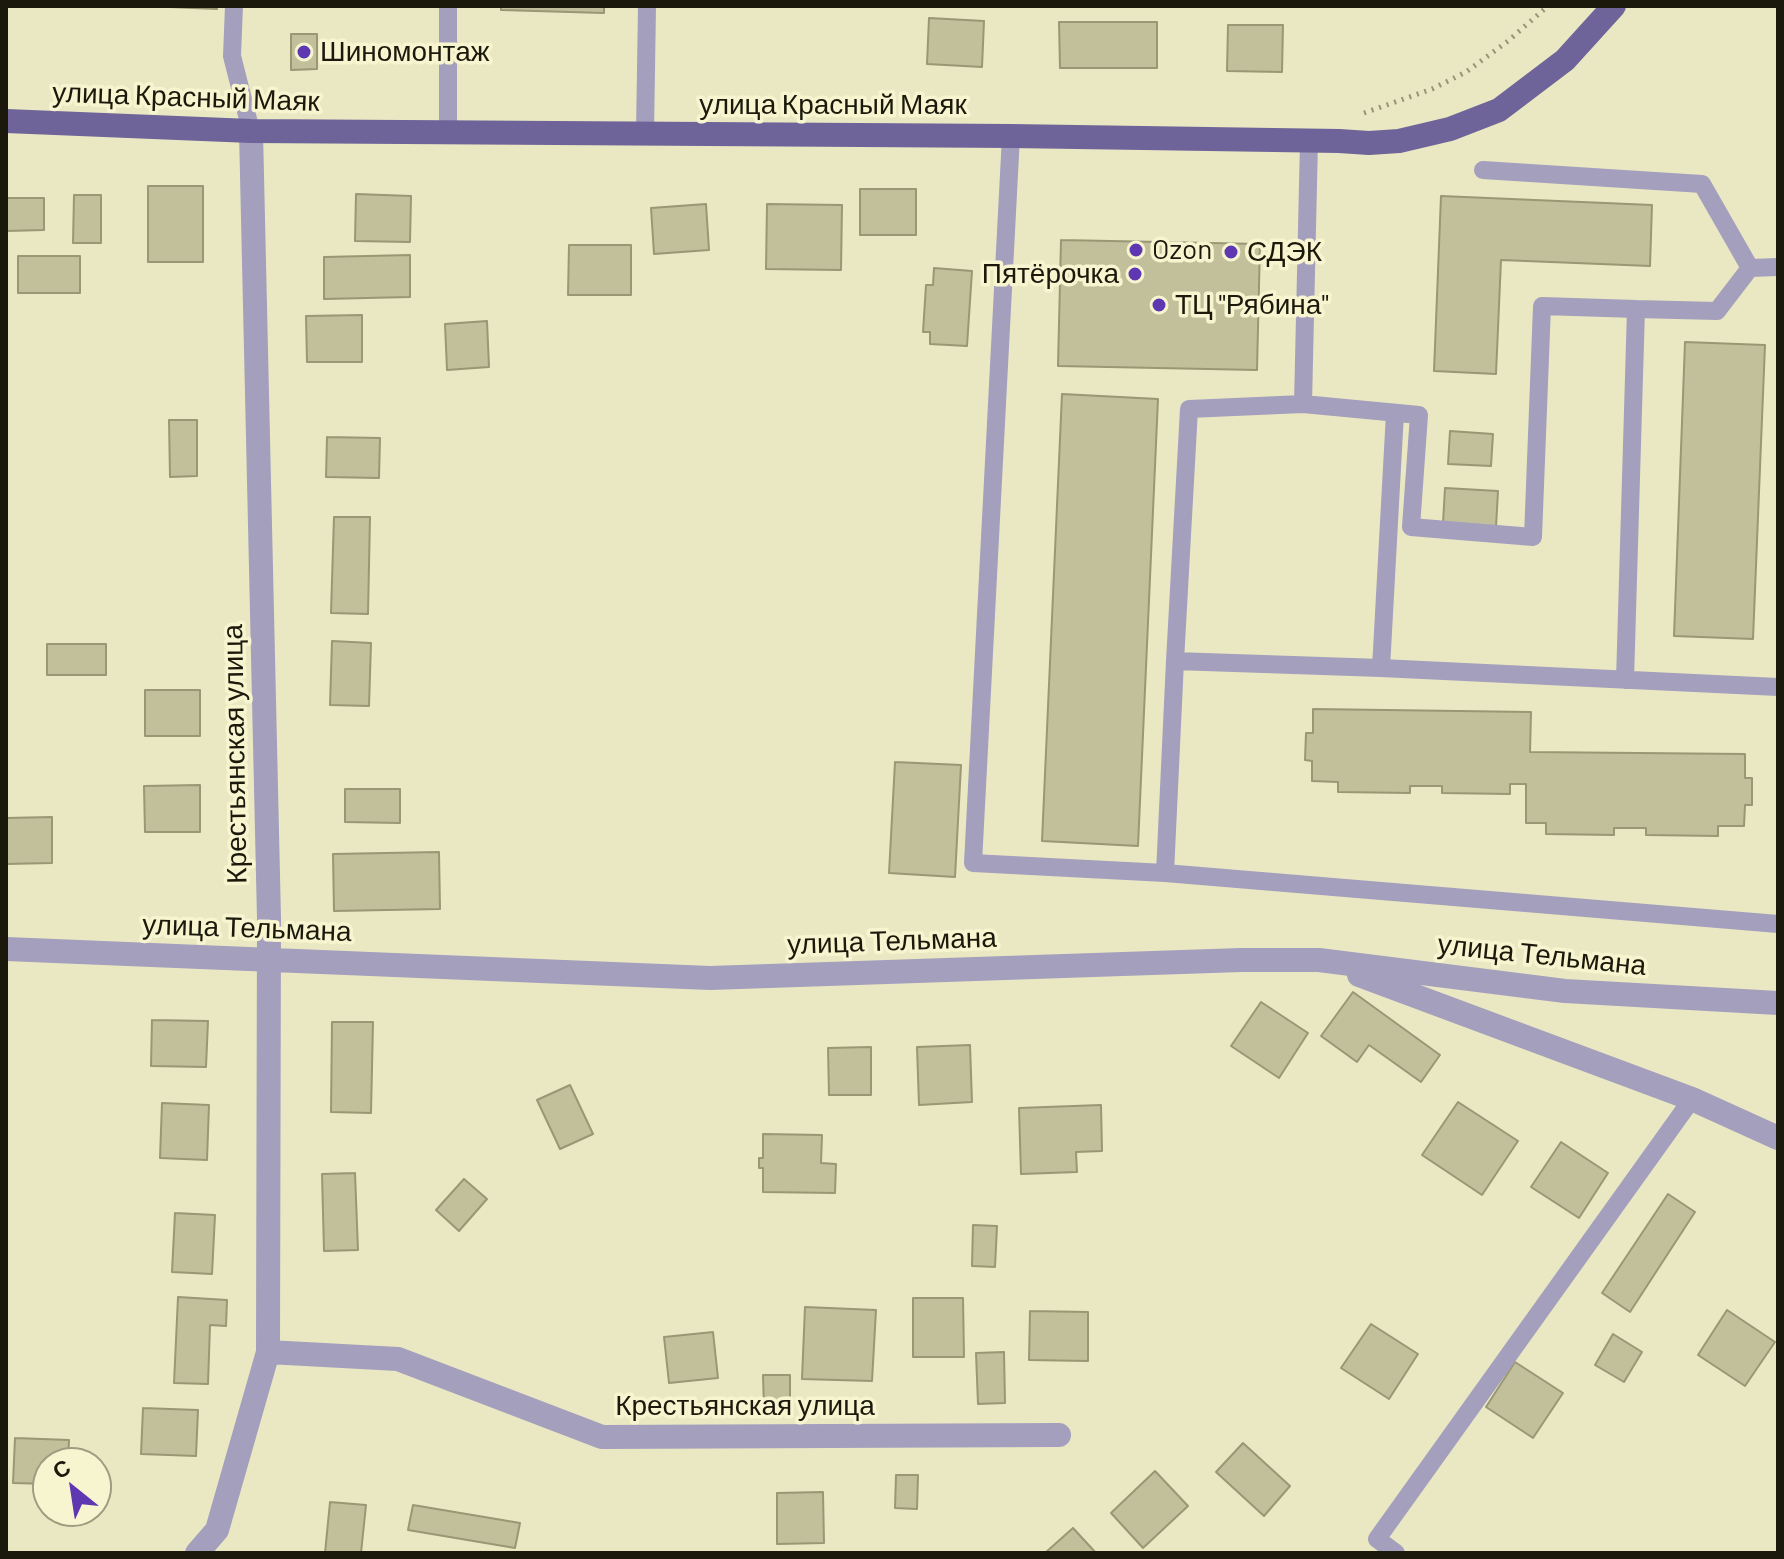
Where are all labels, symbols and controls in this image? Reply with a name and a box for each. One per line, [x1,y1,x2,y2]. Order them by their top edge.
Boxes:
place label: Шиномонтаж [320,35,489,69]
marker: Шиномонтаж [295,43,313,61]
street label: улица Красный Маяк [52,76,320,118]
street label: улица Красный Маяк [699,88,967,122]
place label: Ozon [1152,233,1212,267]
place label: СДЭК [1247,235,1322,269]
marker: Ozon [1127,241,1145,259]
marker: СДЭК [1222,243,1240,261]
place label: Пятёрочка [982,257,1119,291]
marker: Пятёрочка [1126,265,1144,283]
place label: ТЦ "Рябина" [1175,288,1329,322]
marker: ТЦ "Рябина" [1150,296,1168,314]
street label: Крестьянская улица [216,624,254,884]
street label: улица Тельмана [142,908,352,948]
street label: улица Тельмана [787,921,997,961]
street label: улица Тельмана [1436,927,1648,983]
street label: Крестьянская улица [615,1389,875,1423]
north arrow [32,1447,112,1527]
text: С [48,1453,74,1483]

